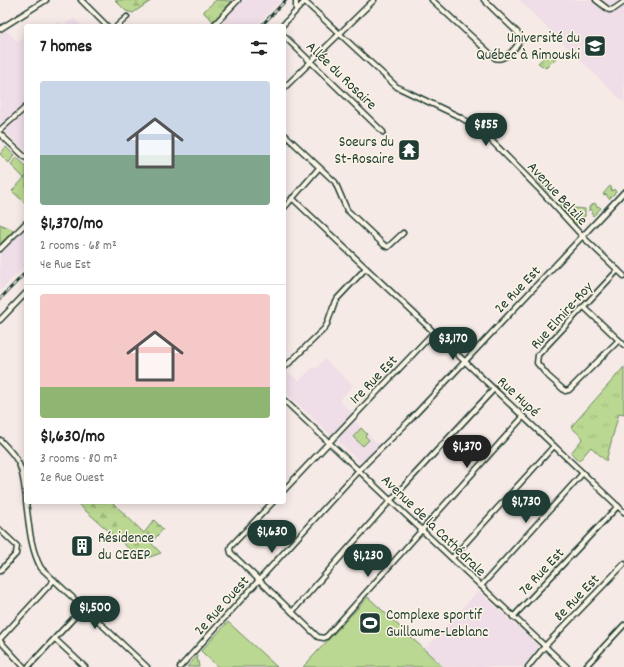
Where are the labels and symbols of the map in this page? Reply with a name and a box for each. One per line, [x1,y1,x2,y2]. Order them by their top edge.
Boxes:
place label: Université du Québec à Rimouski [476,28,580,67]
school or university icon: Université du Québec à Rimouski [582,33,608,59]
street label: Allée du Rosaire [300,37,381,116]
pin: $855 [462,113,510,147]
place label: Soeurs du St-Rosaire [334,132,394,171]
temple icon: Soeurs du St-Rosaire [396,137,422,163]
street label: Avenue Belzile [521,157,592,232]
street label: 2e Rue Est [490,261,547,319]
street label: Rue Elmire-Roy [526,277,600,355]
pin: $3,170 [420,327,486,361]
street label: 1re Rue Est [345,350,404,410]
street label: Rue Hupé [491,372,544,423]
pin: $1,370 [434,435,500,469]
street label: Avenue de la Cathédrale [375,470,490,583]
pin: $1,730 [493,490,559,524]
pin: $1,630 [239,520,305,554]
place label: Résidence du CEGEP [98,528,154,567]
building icon: Résidence du CEGEP [69,533,95,559]
street label: 7e Rue Est [515,543,571,601]
pin: $1,230 [335,544,401,578]
street label: 8e Rue Est [549,569,606,627]
street label: 2e Rue Ouest [190,571,256,641]
pin: $1,500 [62,596,128,630]
place label: Complexe sportif Guillaume-Leblanc [386,605,488,644]
sports icon: Complexe sportif Guillaume-Leblanc [357,610,383,636]

